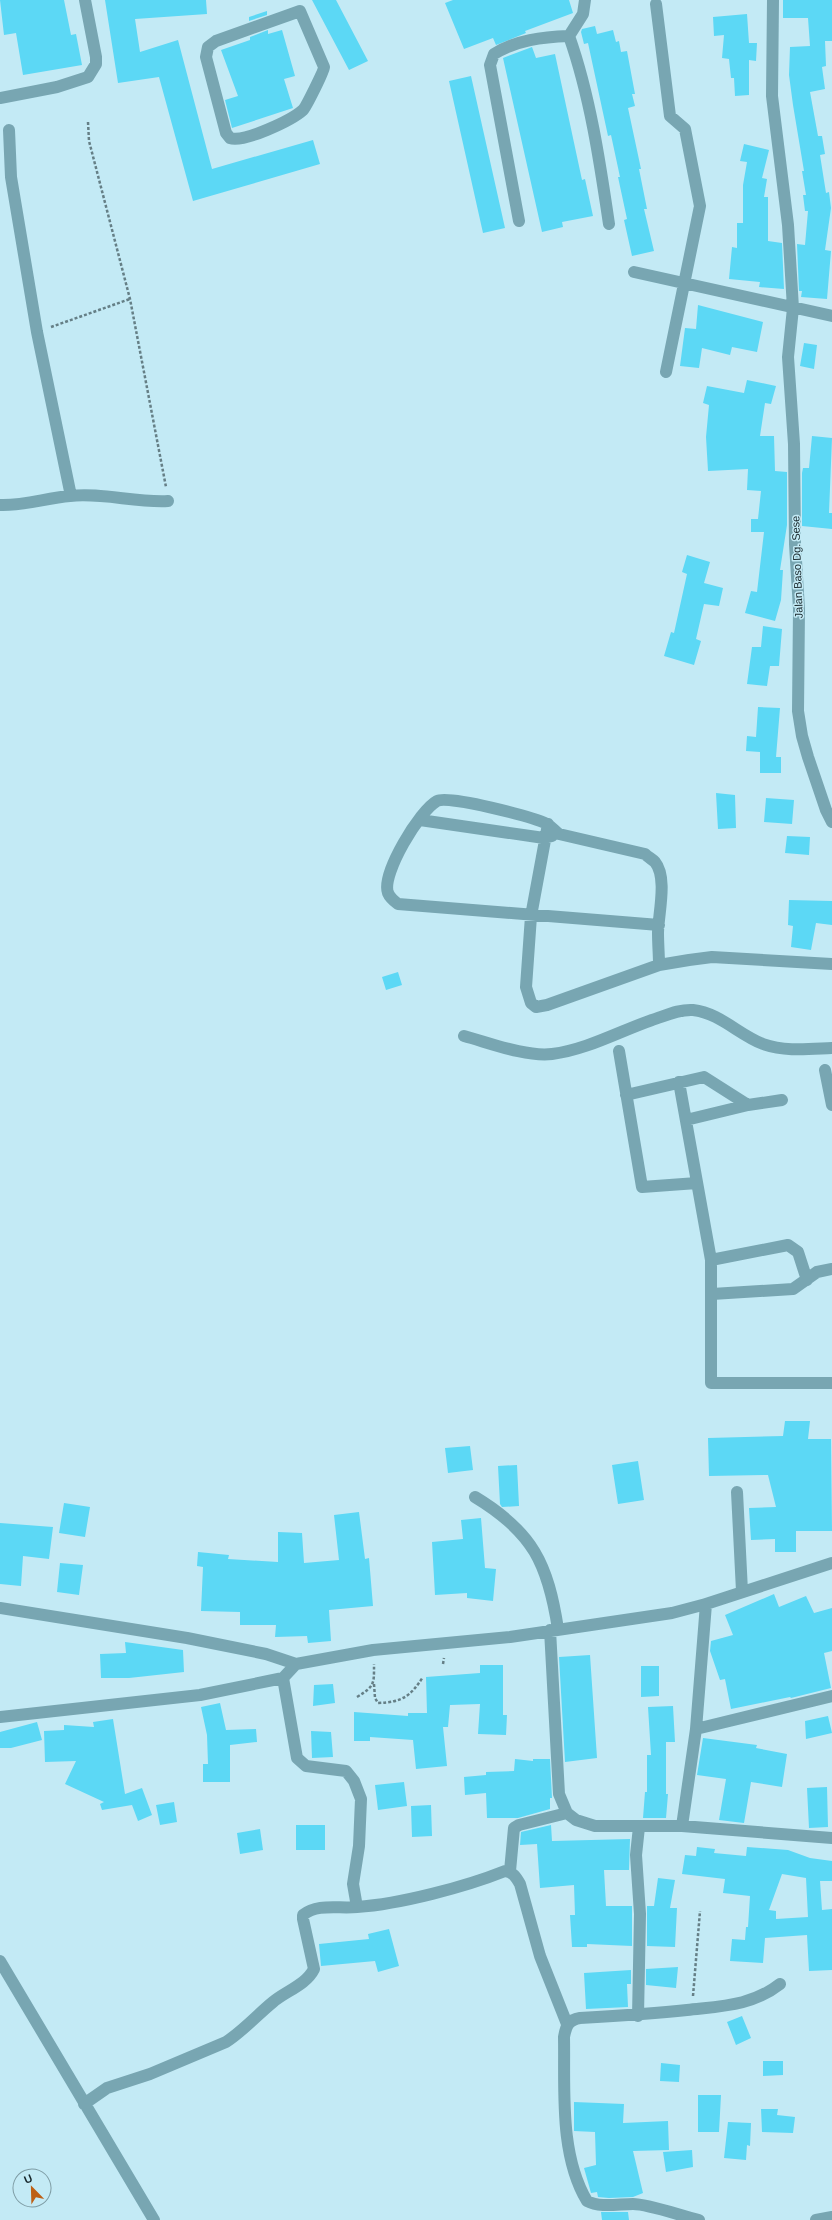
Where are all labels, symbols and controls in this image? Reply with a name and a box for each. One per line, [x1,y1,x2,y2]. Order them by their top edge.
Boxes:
street label: Jalan Baso Dg. Sese [789,515,805,619]
north arrow [12,2168,52,2208]
text: U [22,2172,34,2186]

